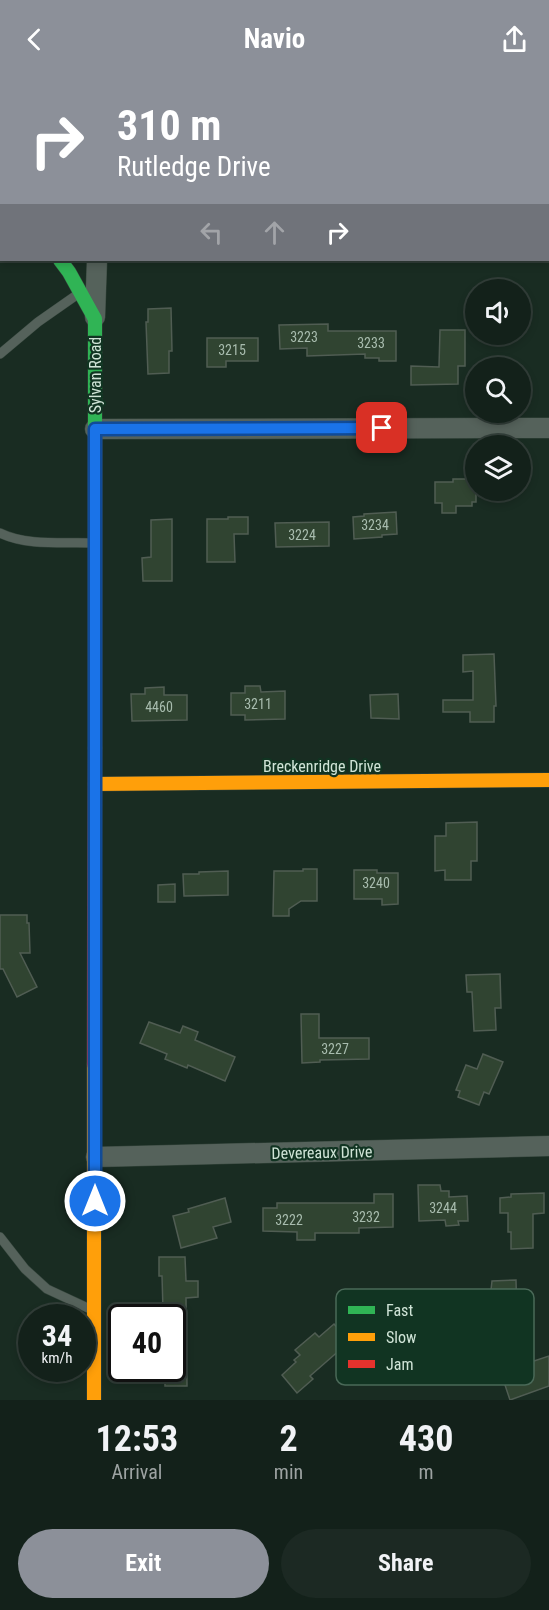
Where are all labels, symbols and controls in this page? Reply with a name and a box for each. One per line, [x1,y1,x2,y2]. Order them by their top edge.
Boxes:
icon: back [18,23,51,56]
text: Navio [244,23,305,55]
icon: share [498,23,531,56]
text: 310 m [117,101,222,150]
icon: right [18,102,96,180]
text: Rutledge Drive [117,151,271,183]
icon: left [195,216,228,249]
icon: ahead [258,216,291,249]
icon: right [321,216,354,249]
map controls [465,279,531,501]
button: sound [465,279,531,345]
house number: 3223 [290,329,318,345]
house number: 3233 [357,335,385,351]
street label: Sylvan Road [86,337,105,413]
house number: 3215 [218,342,246,358]
button: search [465,357,531,423]
pin [356,402,407,453]
icon: arrive [365,411,398,444]
button: layers [465,435,531,501]
house number: 3234 [361,517,389,533]
house number: 3224 [288,527,316,543]
house number: 3211 [244,696,272,712]
house number: 4460 [145,699,173,715]
street label: Breckenridge Drive [263,757,381,776]
house number: 3240 [362,875,390,891]
house number: 3227 [321,1041,349,1057]
street label: Devereaux Drive [271,1142,373,1163]
position arrow [63,1169,127,1233]
house number: 3244 [429,1200,457,1216]
house number: 3232 [352,1209,380,1225]
house number: 3222 [275,1212,303,1228]
legend [336,1289,534,1385]
text: Fast [386,1301,413,1320]
speed limit sign: 40 [108,1304,186,1382]
text: 34 [42,1318,72,1353]
text: Slow [386,1328,416,1347]
text: km/h [42,1349,72,1367]
text: Jam [386,1355,413,1374]
text: 12:53 [96,1418,178,1460]
text: 2 [279,1418,298,1460]
text: 430 [399,1418,453,1460]
text: Arrival [111,1460,162,1484]
text: min [274,1460,303,1484]
text: m [419,1460,434,1484]
button: Exit [18,1529,269,1598]
button: Share [281,1529,531,1598]

